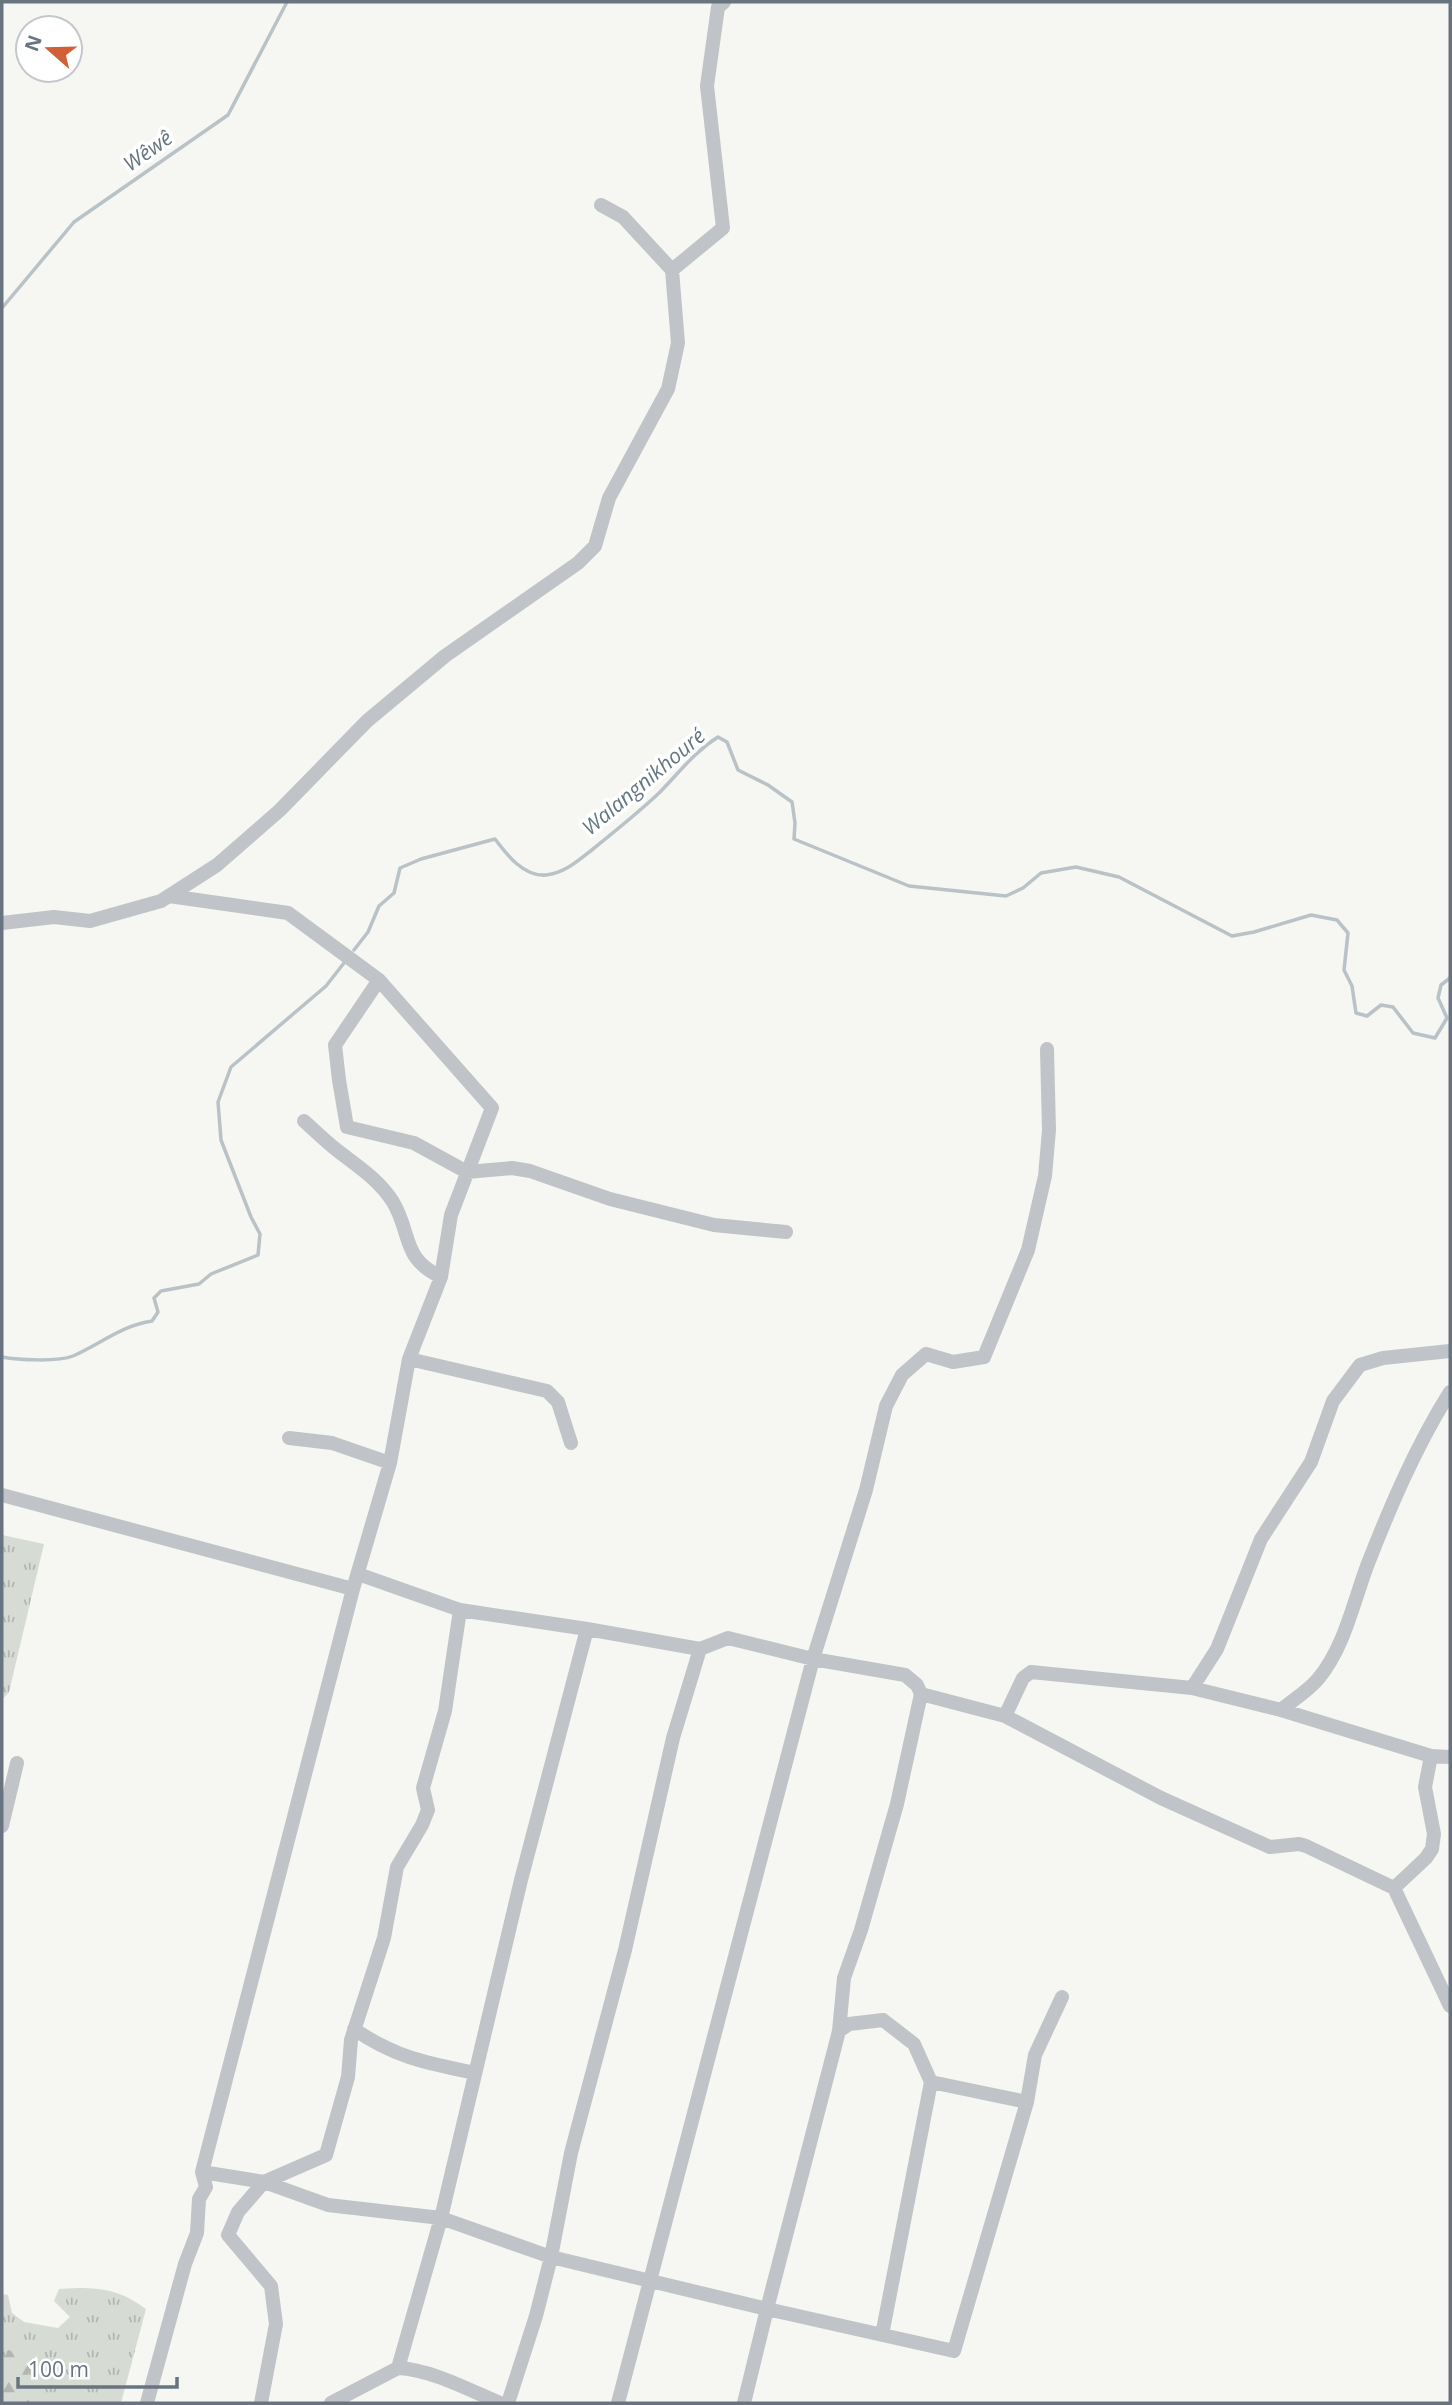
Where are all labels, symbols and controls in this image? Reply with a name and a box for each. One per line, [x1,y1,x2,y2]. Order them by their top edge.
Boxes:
north arrow [14,14,84,84]
text: N [18,31,48,55]
water label: Wêwê [117,123,178,177]
water label: Walangnikhouré [576,721,711,841]
scale bar [18,2346,177,2390]
text: 100 m [28,2355,89,2383]

